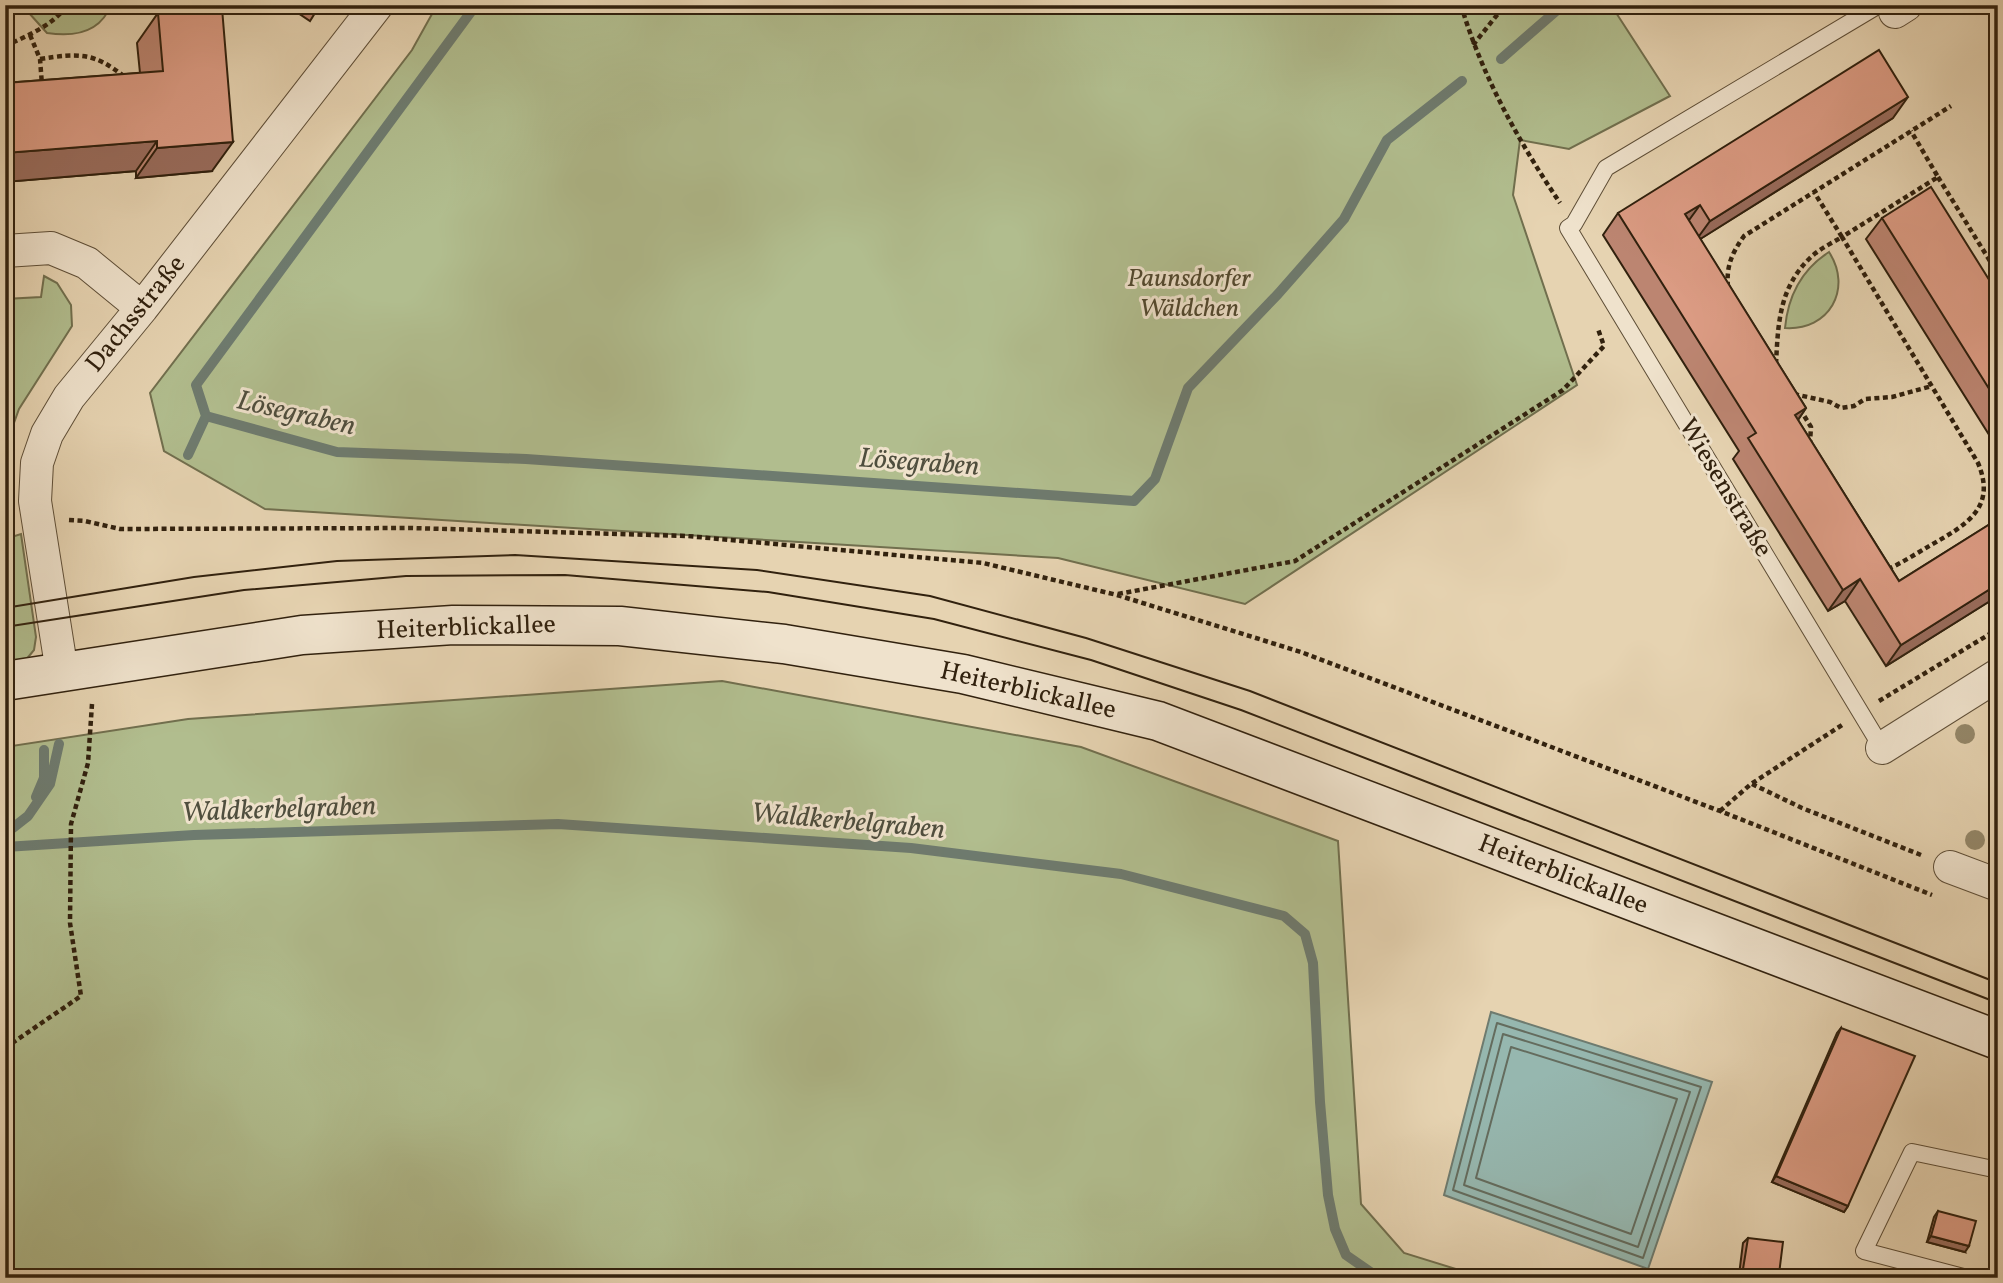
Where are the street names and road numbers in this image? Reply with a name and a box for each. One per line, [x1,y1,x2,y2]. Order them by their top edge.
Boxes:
street label: Dachsstraße [77,248,195,380]
street label: Wiesenstraße [1669,412,1781,564]
street label: Heiterblickallee [376,607,556,649]
street label: Heiterblickallee [936,653,1120,729]
street label: Heiterblickallee [1473,826,1653,924]

